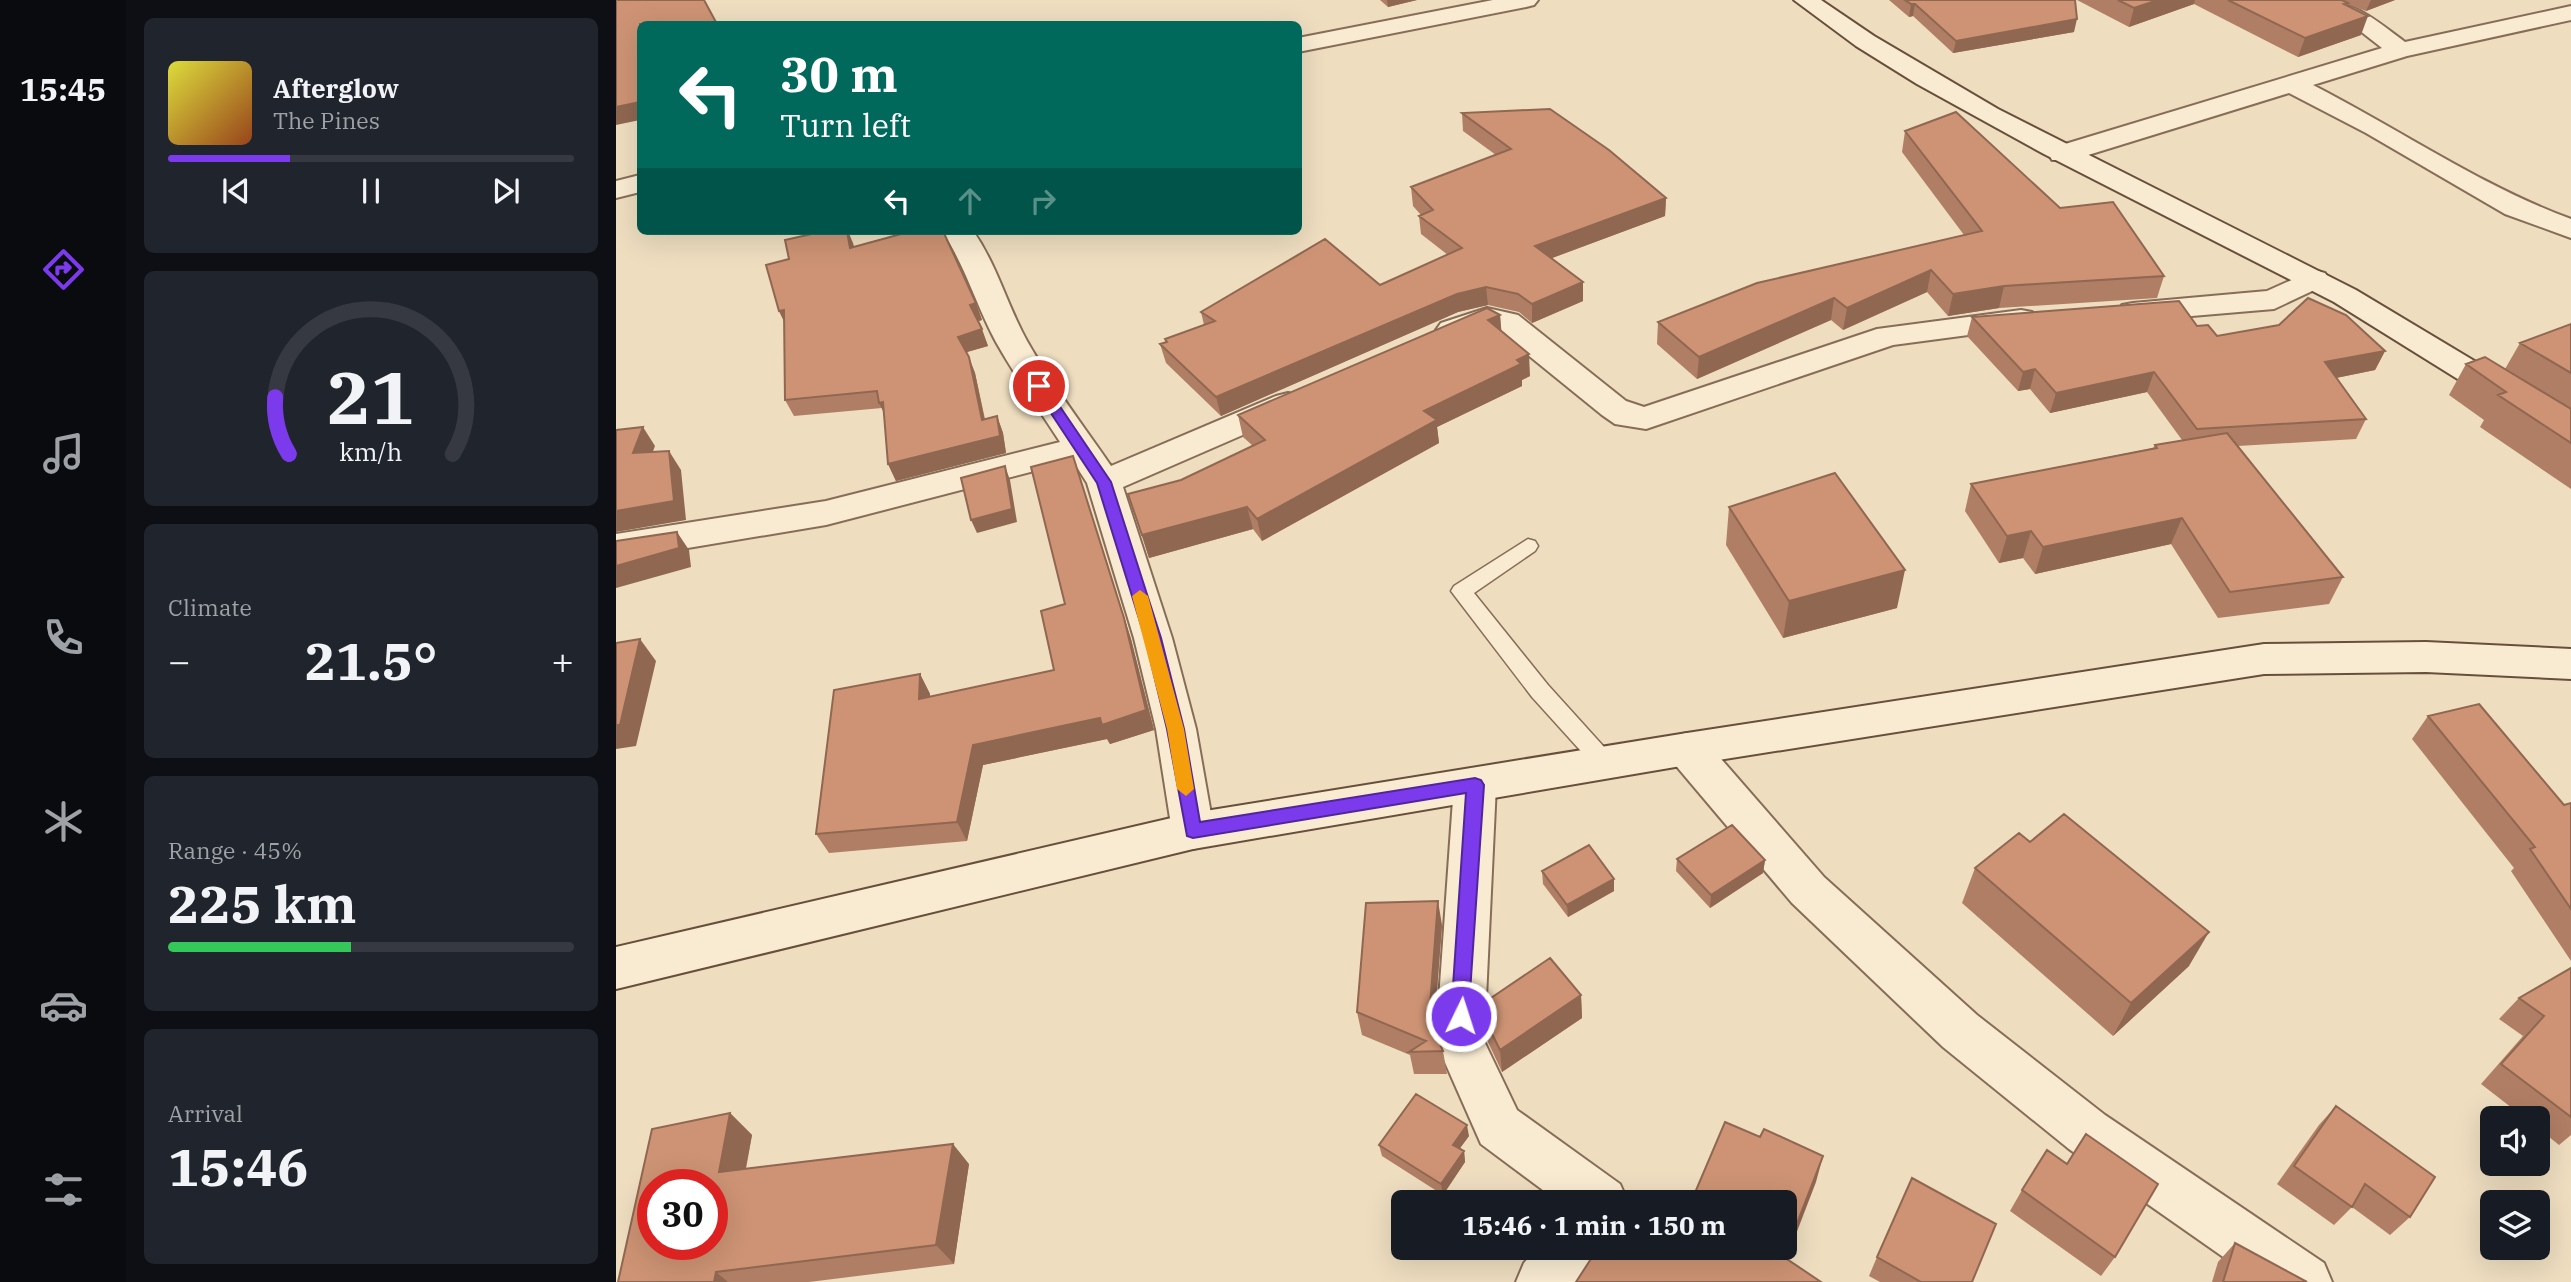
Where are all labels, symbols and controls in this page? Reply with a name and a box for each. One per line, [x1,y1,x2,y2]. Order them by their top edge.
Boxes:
text: 30 m [780,42,898,105]
icon: left [665,49,756,140]
text: 15:45 [20,68,106,110]
text: Afterglow [273,71,399,105]
text: Turn left [780,104,911,146]
text: The Pines [273,105,380,135]
icon: previous [217,172,255,210]
icon: pause [352,172,390,210]
icon: next [487,172,525,210]
icon: left [878,182,916,220]
icon: ahead [951,182,989,220]
icon: right [1024,182,1062,220]
icon: directions [39,245,88,294]
text: 21 [327,350,415,445]
pin [1009,356,1069,416]
icon: arrive [1020,367,1058,405]
icon: music [39,429,88,478]
text: km/h [339,435,403,468]
text: Climate [168,592,252,622]
icon: phone [39,613,88,662]
text: 21.5° [305,627,437,694]
text: − [168,636,191,685]
text: + [551,636,574,685]
icon: climate [39,797,88,846]
text: Range · 45% [168,835,302,865]
text: 225 km [168,870,357,937]
position arrow [1424,979,1498,1053]
icon: car [39,981,88,1030]
text: Arrival [168,1098,243,1128]
map controls [2480,1106,2550,1260]
button: sound [2480,1106,2550,1176]
text: 15:46 [168,1133,309,1200]
icon: filters [39,1165,88,1214]
speed limit sign: 30 [637,1169,728,1260]
button: layers [2480,1190,2550,1260]
text: 15:46 · 1 min · 150 m [1462,1208,1726,1242]

